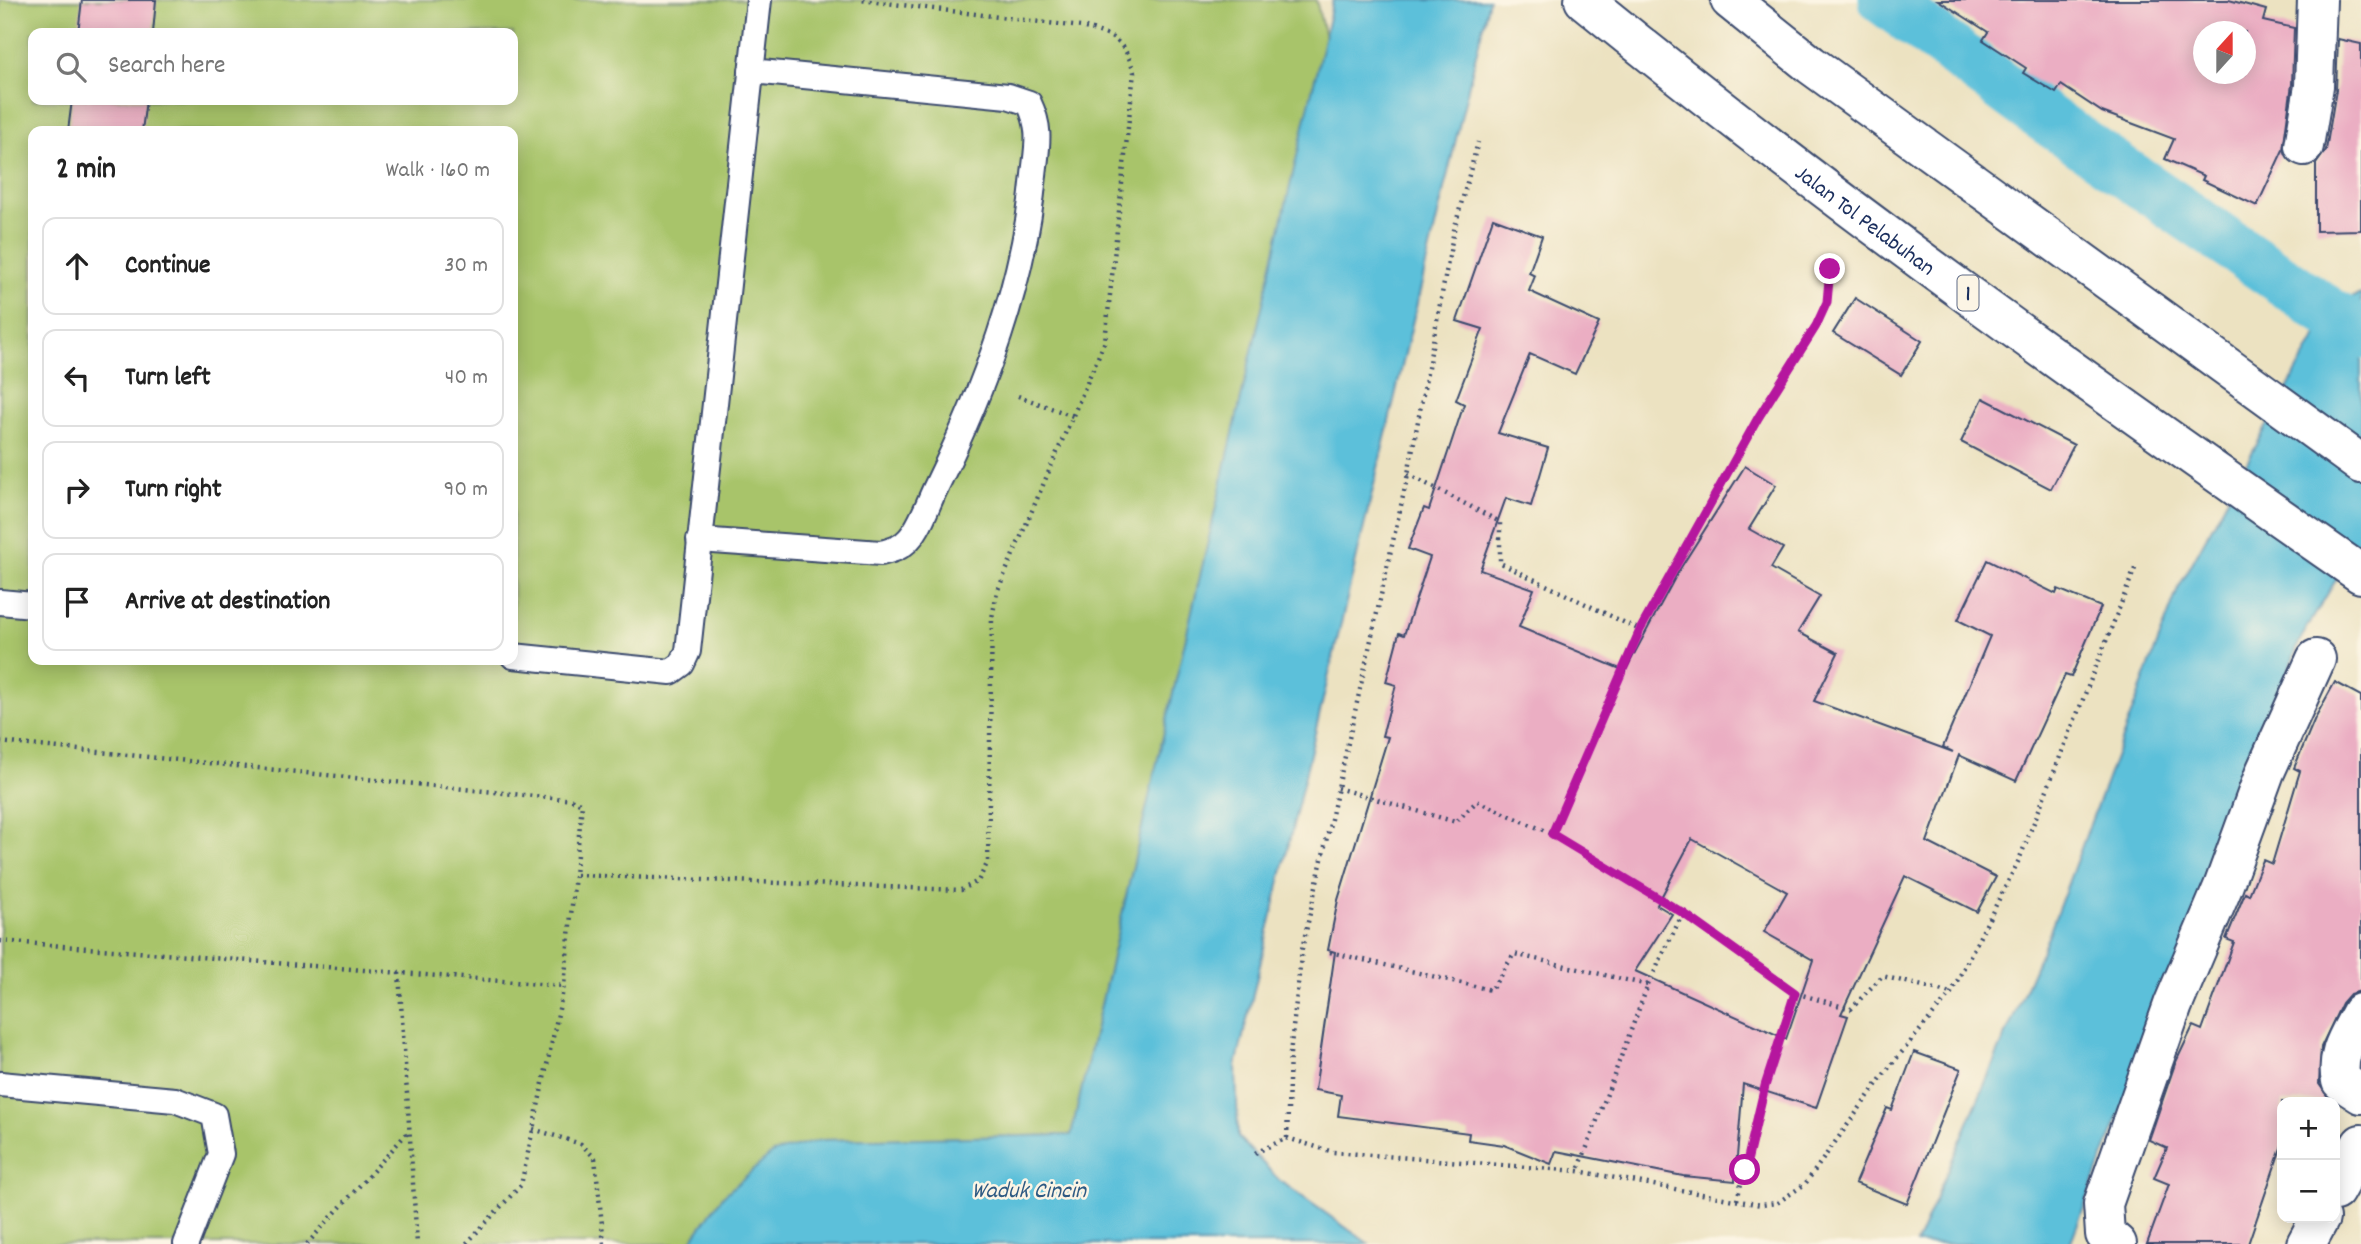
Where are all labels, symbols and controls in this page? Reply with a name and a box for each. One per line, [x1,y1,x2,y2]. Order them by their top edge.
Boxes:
north arrow [2193,21,2256,84]
search box [28,28,518,105]
icon: search [52,48,90,86]
text: Search here [108,48,226,85]
text: 2 min [56,150,116,193]
text: Walk · 160 m [385,155,490,188]
street label: Jalan Tol Pelabuhan [1786,158,1941,286]
icon: ahead [58,247,96,285]
text: Continue [125,248,210,285]
text: 30 m [444,250,488,283]
route end [1814,253,1845,284]
road number: 1 [1958,276,1979,310]
icon: left [58,359,96,397]
text: Turn left [125,360,211,397]
text: 40 m [445,362,488,395]
icon: right [58,471,96,509]
text: Turn right [125,472,222,509]
text: 90 m [444,474,488,507]
icon: arrive [58,583,96,621]
text: Arrive at destination [125,584,330,621]
map controls [2277,1097,2340,1223]
button: + [2277,1097,2340,1160]
route start [1729,1154,1760,1185]
button: − [2277,1160,2340,1223]
water label: Waduk Cincin [972,1175,1087,1209]

